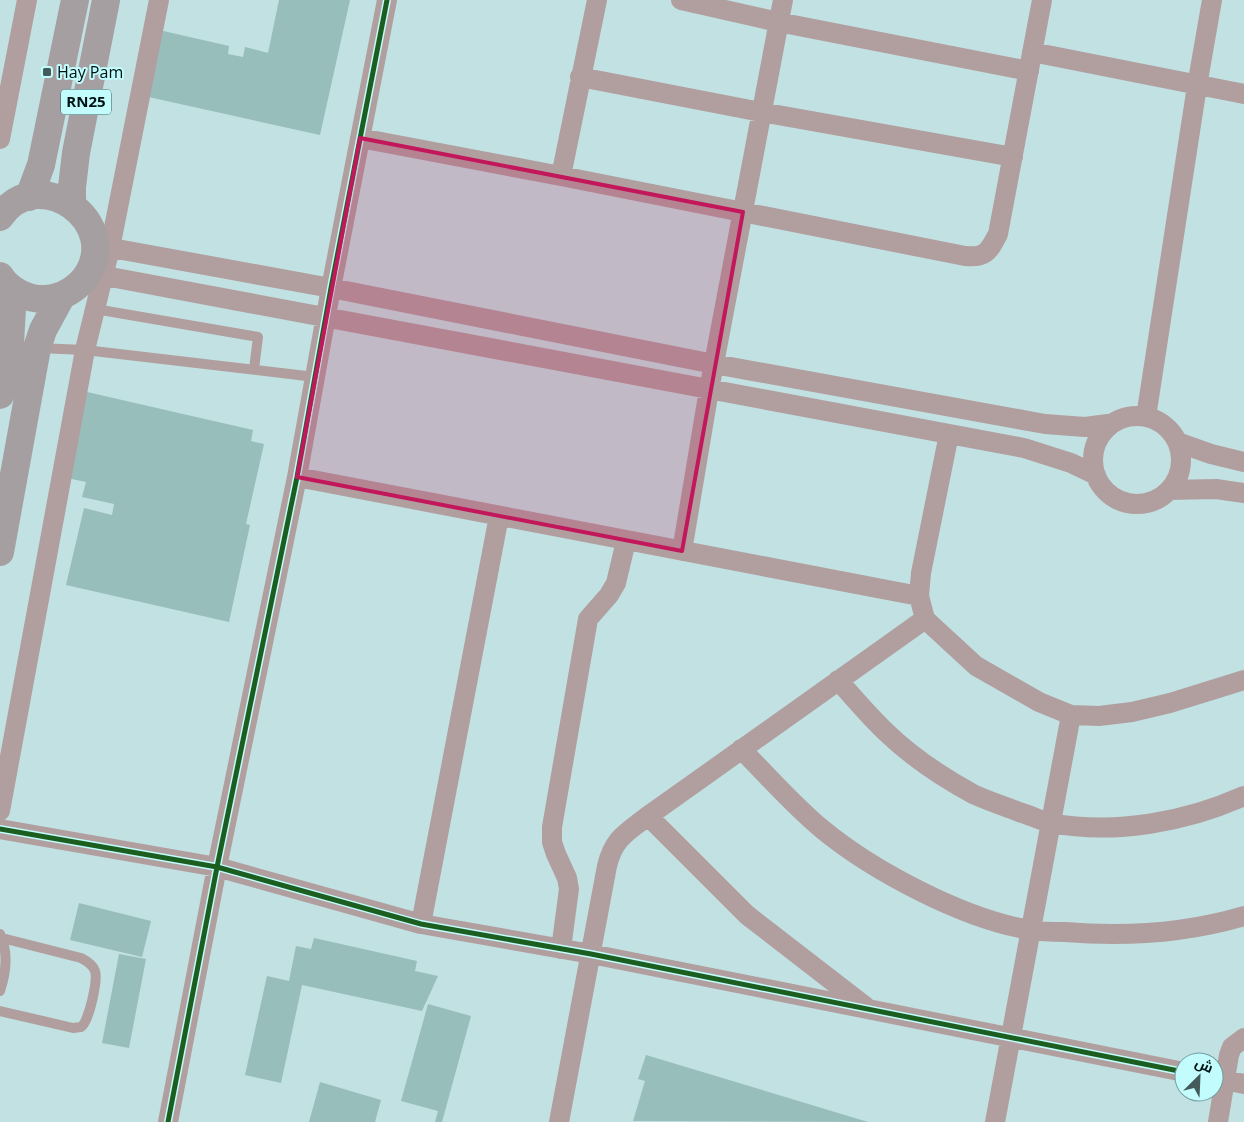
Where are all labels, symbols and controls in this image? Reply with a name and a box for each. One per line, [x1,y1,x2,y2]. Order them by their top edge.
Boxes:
place label: Hay Pam [57,61,123,83]
marker: Hay Pam [41,66,53,78]
road number: RN25 [61,90,111,114]
north arrow [1174,1052,1224,1102]
text: ش [1192,1052,1217,1077]

